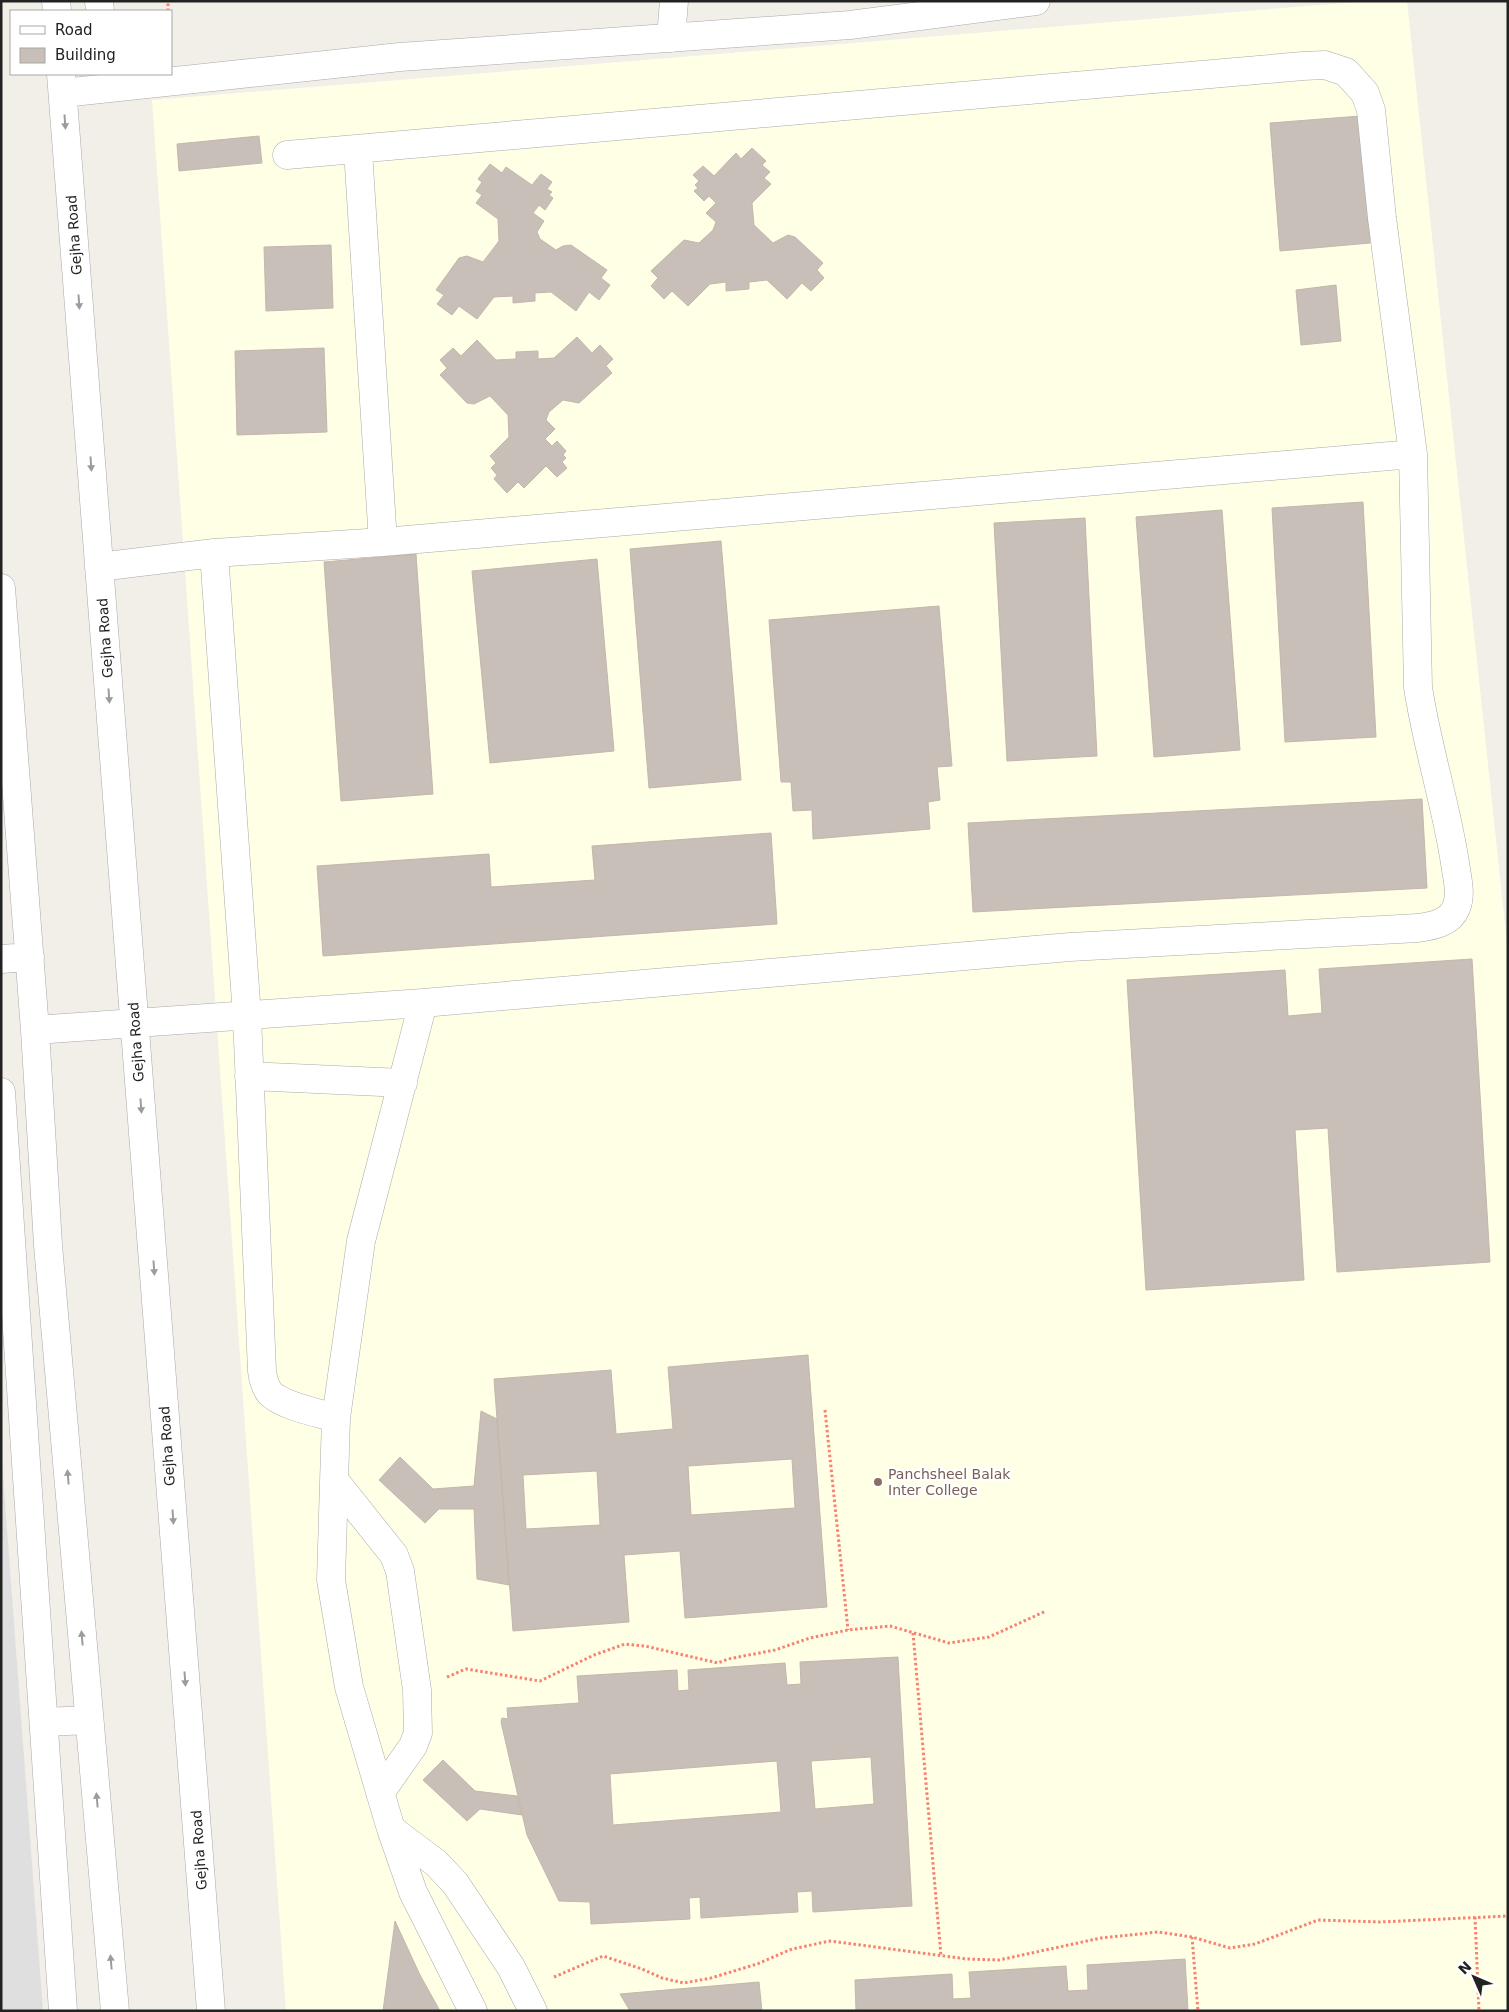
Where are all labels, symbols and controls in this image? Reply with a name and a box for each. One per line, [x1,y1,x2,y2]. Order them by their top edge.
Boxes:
legend [10,10,172,75]
text: Road [55,21,93,39]
text: Building [55,46,116,64]
one-way arrow [62,115,70,131]
street label: Gejha Road [63,194,85,276]
one-way arrow [75,294,83,310]
one-way arrow [88,456,96,472]
street label: Gejha Road [94,597,116,679]
one-way arrow [106,688,114,704]
street label: Gejha Road [125,1001,147,1083]
one-way arrow [137,1098,145,1114]
one-way arrow [150,1260,158,1276]
street label: Gejha Road [156,1405,178,1487]
place label: Panchsheel Balak Inter College [888,1466,1011,1498]
one-way arrow [64,1468,72,1484]
marker: Panchsheel Balak Inter College [872,1476,884,1488]
one-way arrow [169,1510,177,1526]
one-way arrow [78,1630,86,1646]
one-way arrow [182,1672,190,1688]
one-way arrow [92,1792,100,1808]
street label: Gejha Road [188,1809,210,1891]
north arrow [1449,1952,1499,2002]
one-way arrow [107,1954,115,1970]
text: N [1455,1958,1475,1978]

